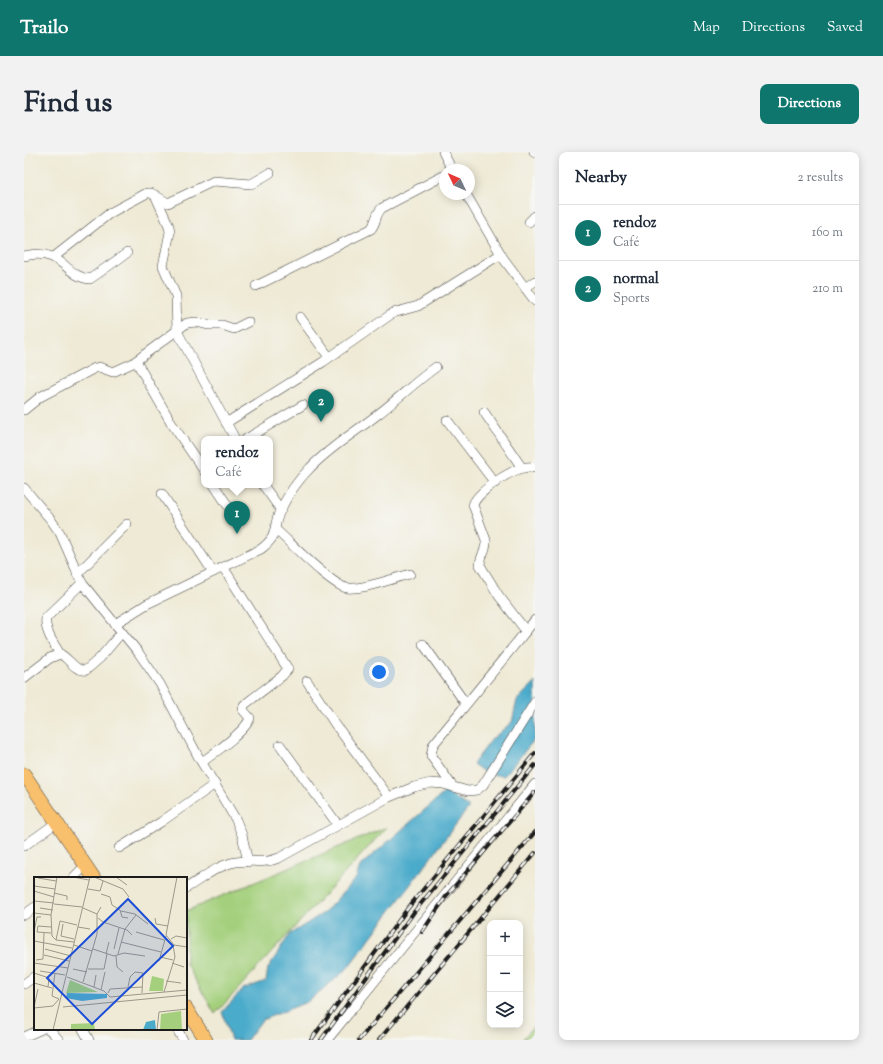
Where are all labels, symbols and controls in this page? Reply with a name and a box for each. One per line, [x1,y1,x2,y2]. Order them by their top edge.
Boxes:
text: Trailo [20,15,68,42]
text: Map [693,18,720,38]
text: Directions [742,18,805,38]
text: Saved [827,18,863,38]
text: Find us [24,84,112,124]
button: Directions [760,84,859,124]
north arrow [439,164,475,200]
text: Nearby [575,166,627,190]
text: 2 results [798,169,843,187]
text: rendoz [613,213,657,234]
text: 1 [586,224,590,242]
text: 160 m [812,224,843,242]
text: Café [613,234,640,252]
text: normal [613,269,659,290]
text: 2 [585,280,591,298]
text: 210 m [812,280,843,298]
text: Sports [613,290,650,308]
pin: 2 [308,389,334,422]
popup [201,436,273,488]
text: rendoz [215,443,259,464]
text: Café [215,464,242,482]
pin: 1 [224,501,250,534]
your location [369,662,389,682]
inset map [34,877,187,1030]
map controls [487,920,523,1028]
button: + [487,920,523,956]
button: − [487,956,523,992]
button: layers [487,992,523,1028]

